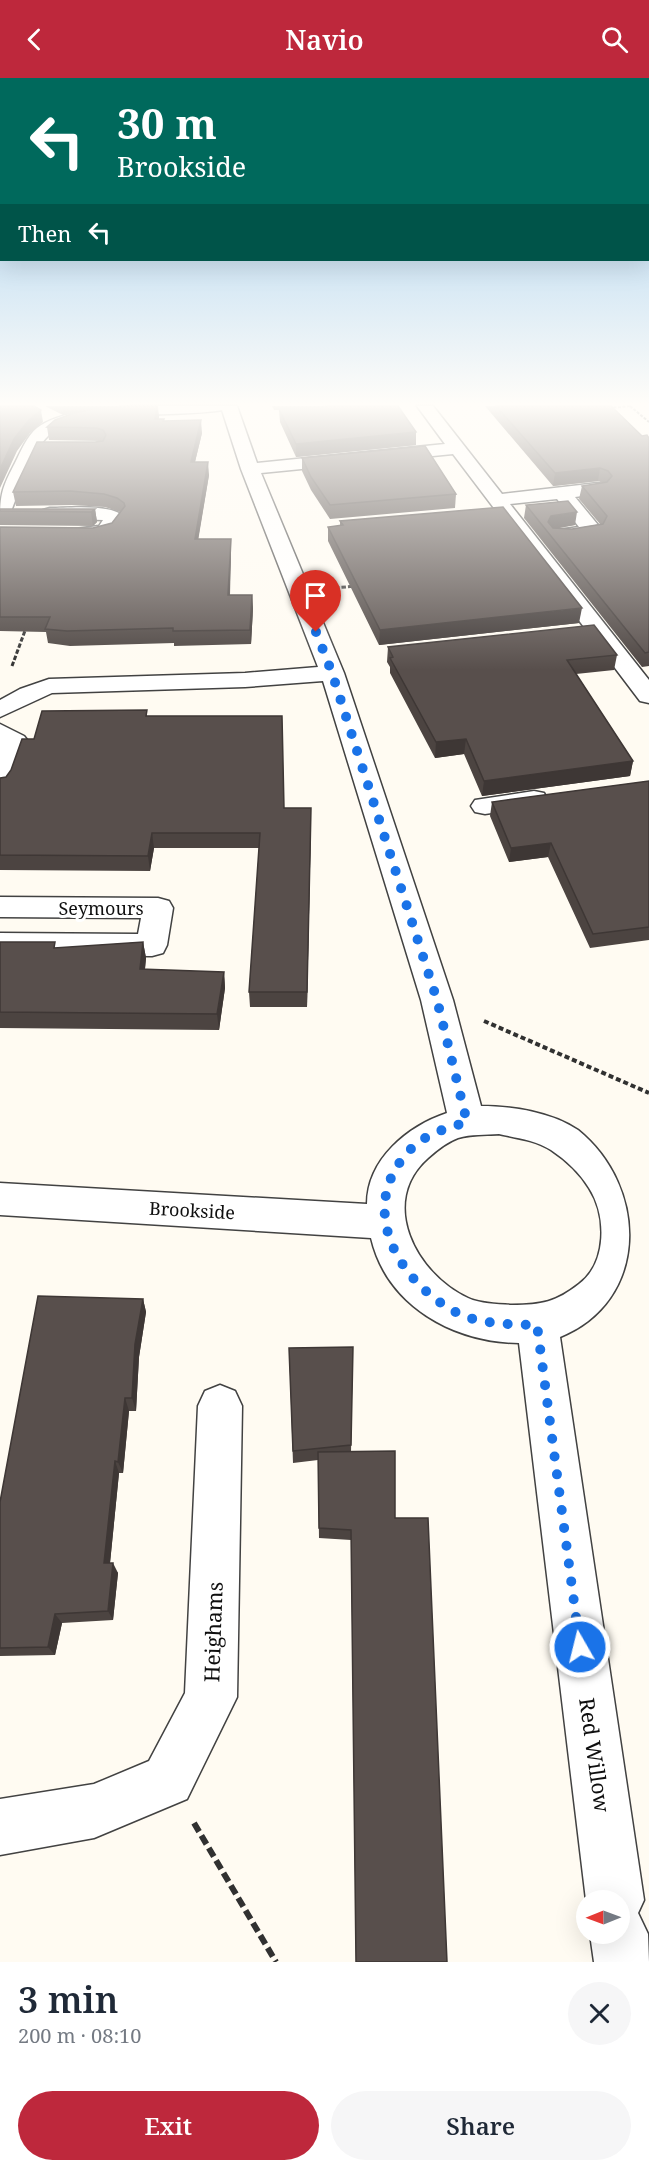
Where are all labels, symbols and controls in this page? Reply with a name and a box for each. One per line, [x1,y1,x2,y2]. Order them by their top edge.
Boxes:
text: Navio [285,21,364,58]
icon: back [18,23,51,56]
icon: search [598,23,631,56]
text: 30 m [117,94,217,151]
icon: left [18,102,96,180]
text: Brookside [117,148,246,185]
icon: left [83,216,116,249]
text: Then [18,218,71,248]
pin [290,570,341,632]
icon: arrive [299,579,332,612]
street label: Seymours [58,896,144,920]
street label: Brookside [148,1196,236,1224]
street label: Heighams [197,1581,229,1683]
position arrow [548,1615,612,1679]
street label: Red Willow [573,1696,617,1815]
north arrow [576,1890,630,1944]
map controls [576,1890,630,1944]
text: 3 min [18,1975,119,2024]
button: close [568,1982,631,2045]
text: 200 m · 08:10 [18,2022,141,2049]
button: Exit [18,2091,319,2160]
button: Share [331,2091,631,2160]

